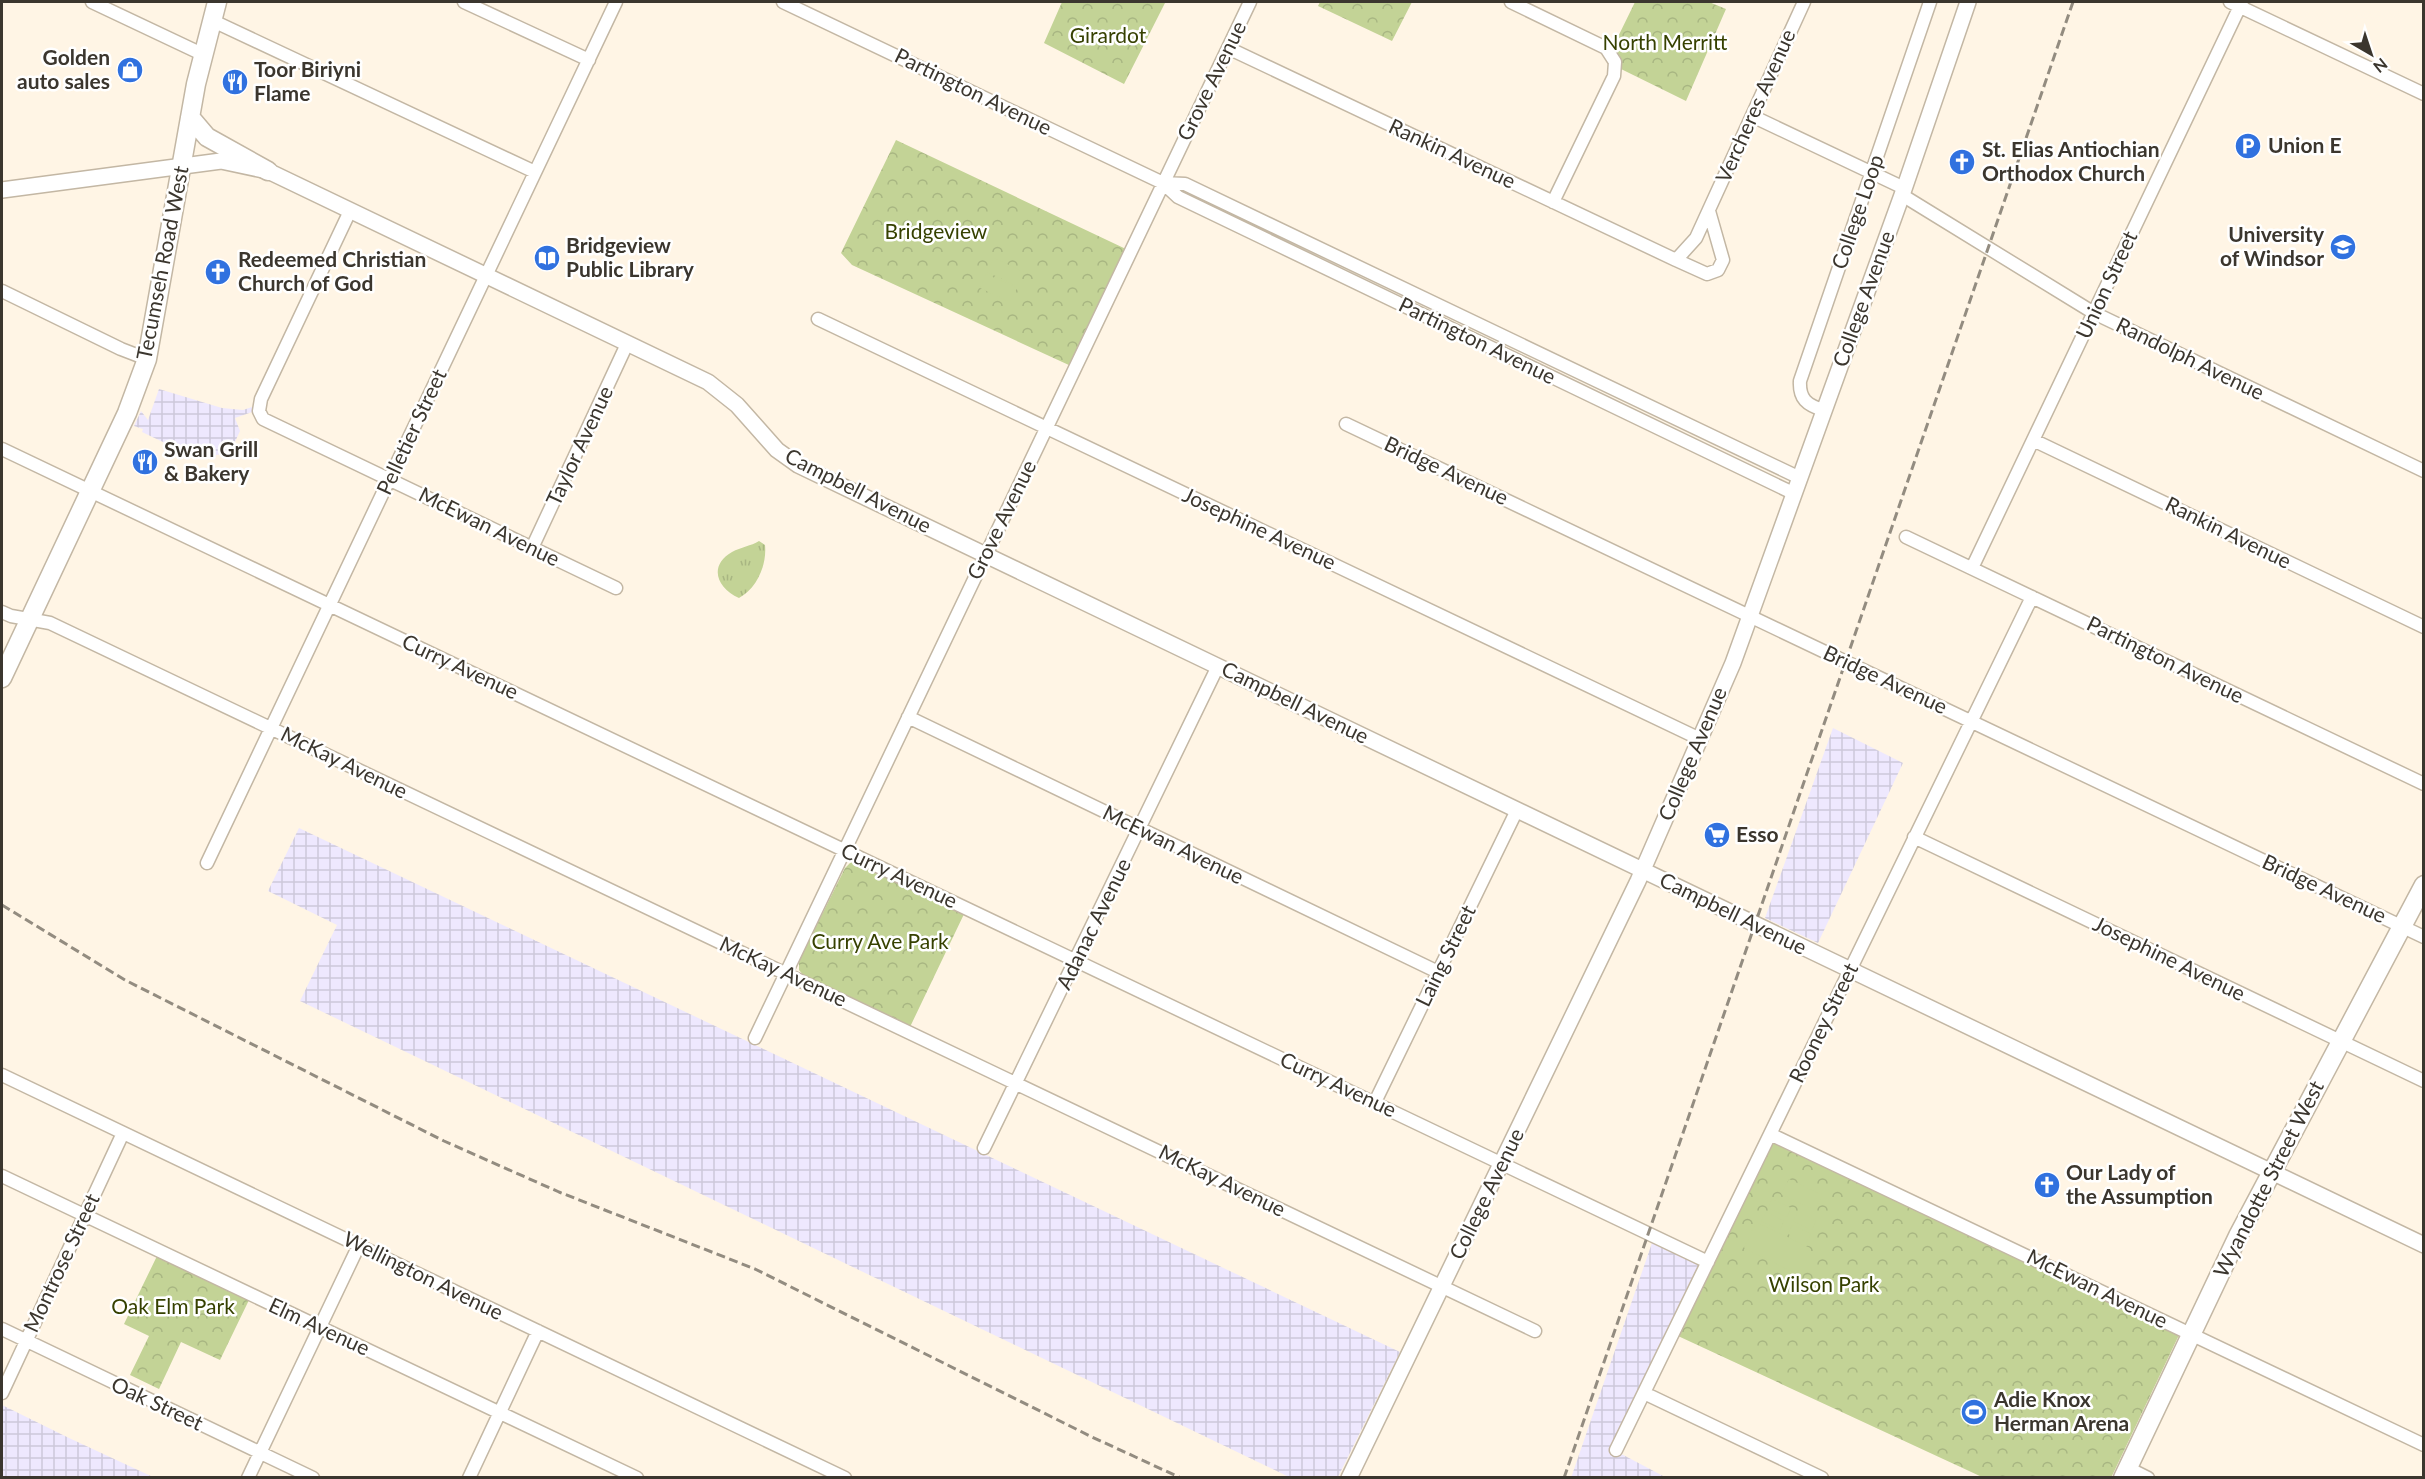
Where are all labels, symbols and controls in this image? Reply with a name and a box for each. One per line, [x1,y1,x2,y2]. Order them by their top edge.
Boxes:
street label: Grove Avenue [1171,17,1250,144]
park label: Girardot [1070,22,1147,47]
north arrow [2341,24,2401,84]
street label: Vercheres Avenue [1710,25,1800,186]
park label: North Merritt [1603,29,1728,54]
street label: Partington Avenue [891,42,1056,139]
place label: Golden auto sales [17,44,110,93]
shop icon: Golden auto sales [115,55,145,85]
text: N [2370,55,2392,77]
place label: Toor Biriyni Flame [254,56,361,105]
restaurant icon: Toor Biriyni Flame [220,67,250,97]
street label: Rankin Avenue [1385,112,1520,193]
parking icon: Union E [2233,131,2263,161]
place label: Union E [2268,132,2342,157]
place label: St. Elias Antiochian Orthodox Church [1982,136,2159,185]
church icon: St. Elias Antiochian Orthodox Church [1947,147,1977,177]
street label: College Loop [1825,151,1888,272]
street label: Tecumseh Road West [130,163,193,362]
park label: Bridgeview [885,218,988,243]
place label: University of Windsor [2220,221,2325,270]
street label: Union Street [2070,226,2142,342]
street label: College Avenue [1826,227,1899,370]
place label: Bridgeview Public Library [566,232,695,281]
school or university icon: University of Windsor [2328,232,2358,262]
library icon: Bridgeview Public Library [532,243,562,273]
place label: Redeemed Christian Church of God [238,246,426,295]
church icon: Redeemed Christian Church of God [203,257,233,287]
street label: Partington Avenue [1395,291,1560,388]
street label: Randolph Avenue [2113,311,2269,404]
street label: Pelletier Street [371,364,451,498]
street label: Taylor Avenue [540,381,617,509]
street label: Bridge Avenue [1381,430,1513,509]
place label: Swan Grill & Bakery [164,436,258,485]
street label: Campbell Avenue [782,442,936,537]
restaurant icon: Swan Grill & Bakery [130,447,160,477]
street label: Grove Avenue [961,456,1040,583]
street label: McEwan Avenue [415,481,564,571]
street label: Josephine Avenue [1179,481,1340,574]
street label: Rankin Avenue [2162,490,2296,573]
street label: Partington Avenue [2083,610,2248,707]
street label: Curry Avenue [399,628,523,703]
street label: Bridge Avenue [1820,639,1952,718]
street label: Campbell Avenue [1218,655,1373,748]
street label: College Avenue [1652,683,1731,824]
street label: McKay Avenue [277,720,412,803]
street label: McEwan Avenue [1099,799,1248,889]
supermarket icon: Esso [1702,820,1732,850]
place label: Esso [1736,821,1778,846]
street label: Curry Avenue [838,837,962,912]
street label: Bridge Avenue [2259,848,2391,927]
street label: Adanac Avenue [1050,854,1135,993]
street label: Campbell Avenue [1656,866,1811,959]
street label: Laing Street [1409,900,1480,1010]
street label: Josephine Avenue [2090,910,2250,1005]
park label: Curry Ave Park [811,928,949,953]
street label: McKay Avenue [716,930,851,1011]
street label: Rooney Street [1783,958,1863,1086]
street label: Curry Avenue [1277,1046,1401,1121]
street label: Wyandotte Street West [2207,1076,2328,1281]
street label: College Avenue [1443,1124,1528,1263]
street label: McKay Avenue [1155,1138,1290,1221]
place label: Our Lady of the Assumption [2066,1159,2213,1208]
church icon: Our Lady of the Assumption [2032,1170,2062,1200]
street label: Montrose Street [18,1189,104,1336]
street label: Wellington Avenue [340,1225,508,1324]
street label: McEwan Avenue [2023,1243,2172,1333]
park label: Wilson Park [1769,1271,1880,1296]
street label: Elm Avenue [265,1291,374,1360]
park label: Oak Elm Park [111,1293,235,1318]
street label: Oak Street [108,1371,208,1435]
place label: Adie Knox Herman Arena [1993,1386,2129,1435]
sports icon: Adie Knox Herman Arena [1959,1397,1989,1427]

